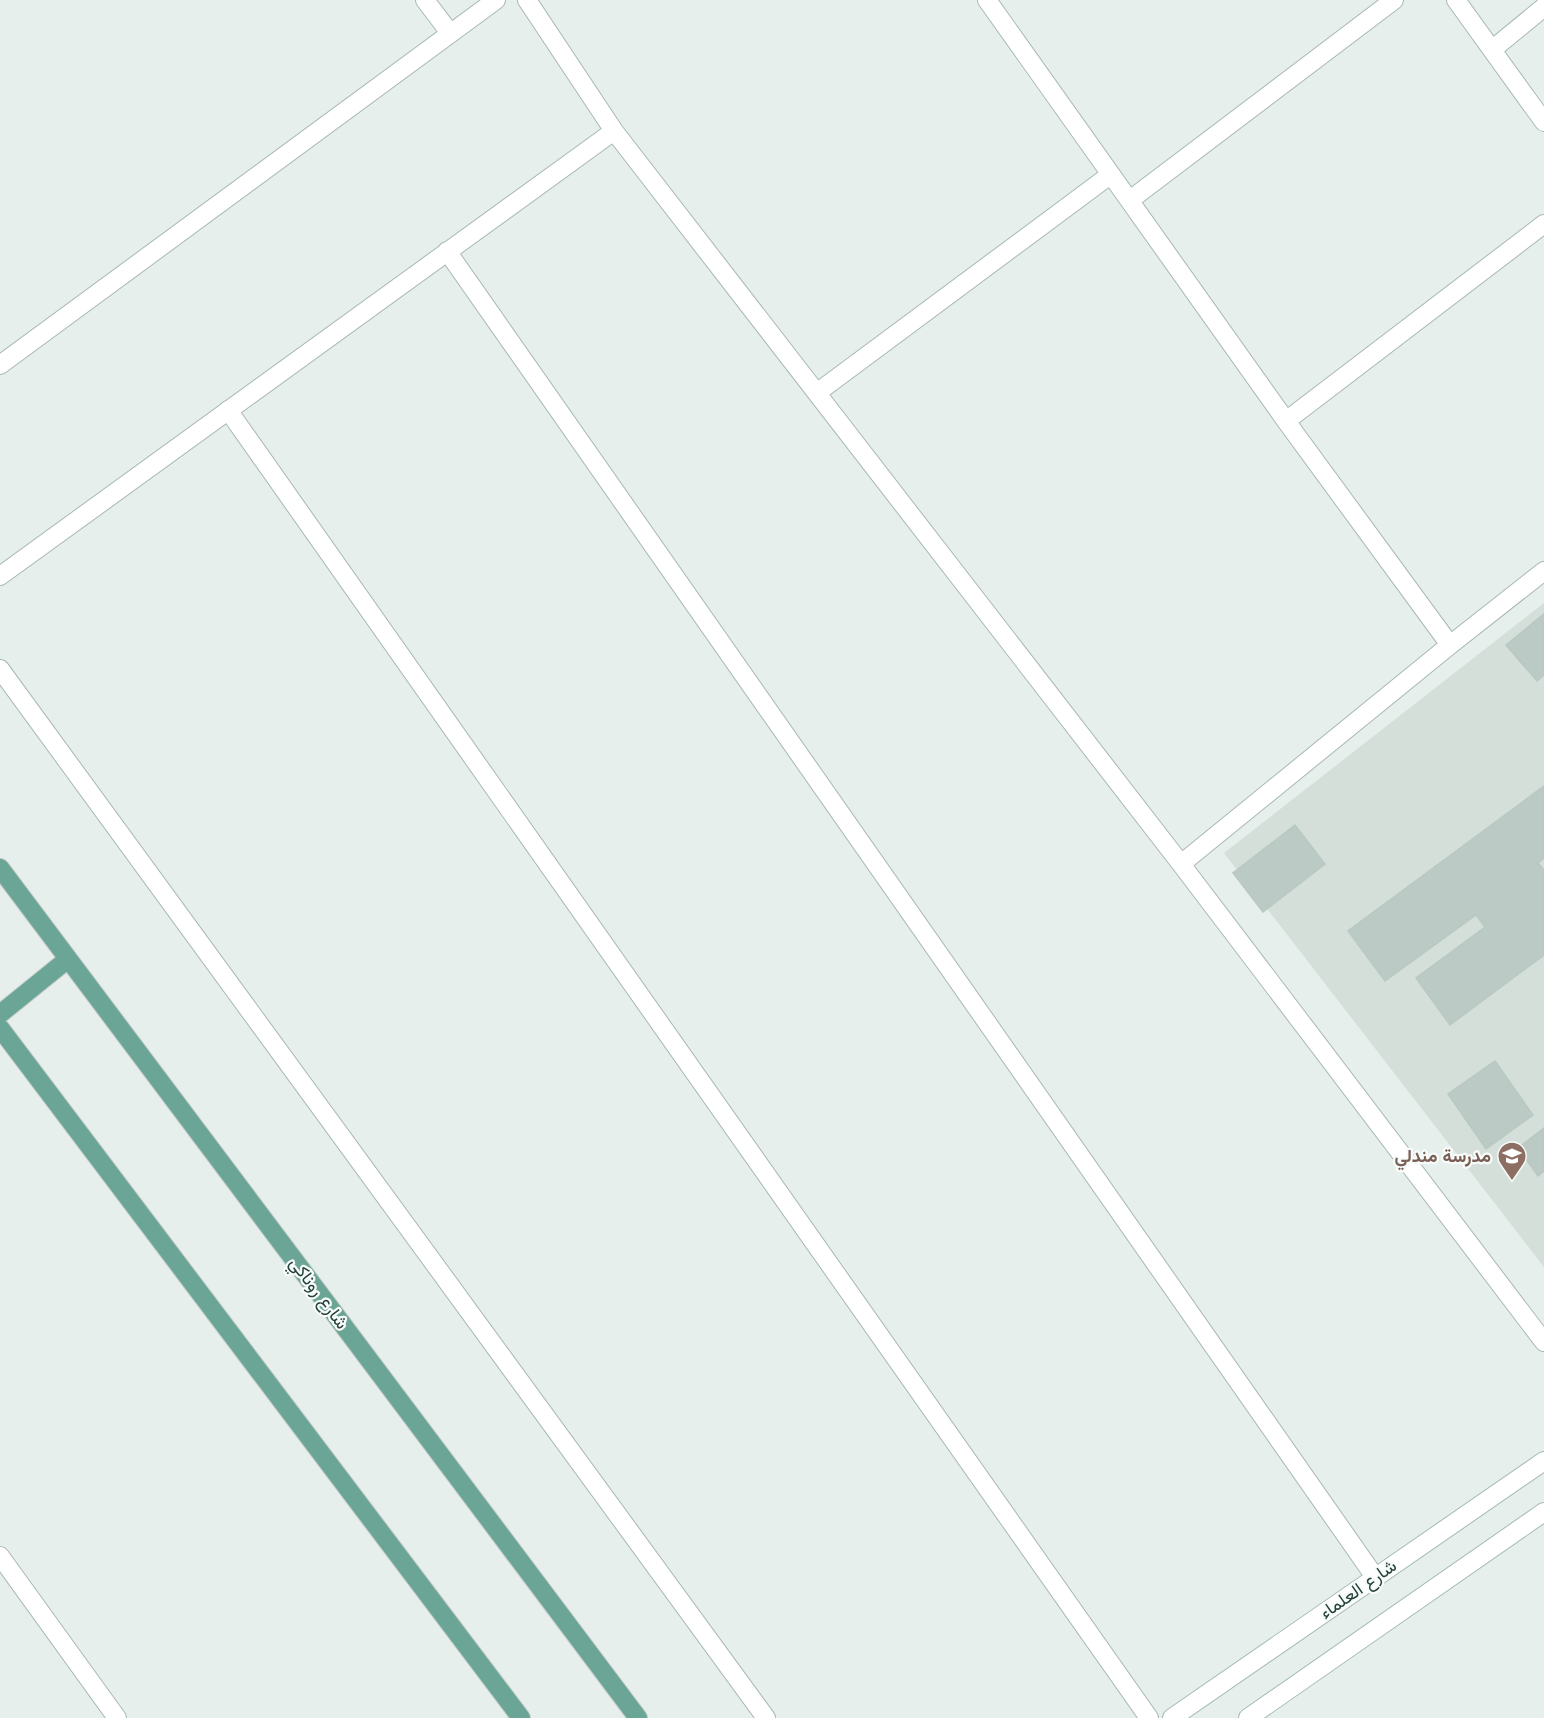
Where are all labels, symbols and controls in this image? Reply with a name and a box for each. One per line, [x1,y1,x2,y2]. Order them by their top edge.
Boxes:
school or university icon: مدرسة مندلي [1496,1140,1528,1182]
place label: مدرسة مندلي [1395,1146,1491,1171]
street label: شارع روناكي [282,1253,352,1336]
street label: شارع العلماء [1316,1555,1401,1624]

